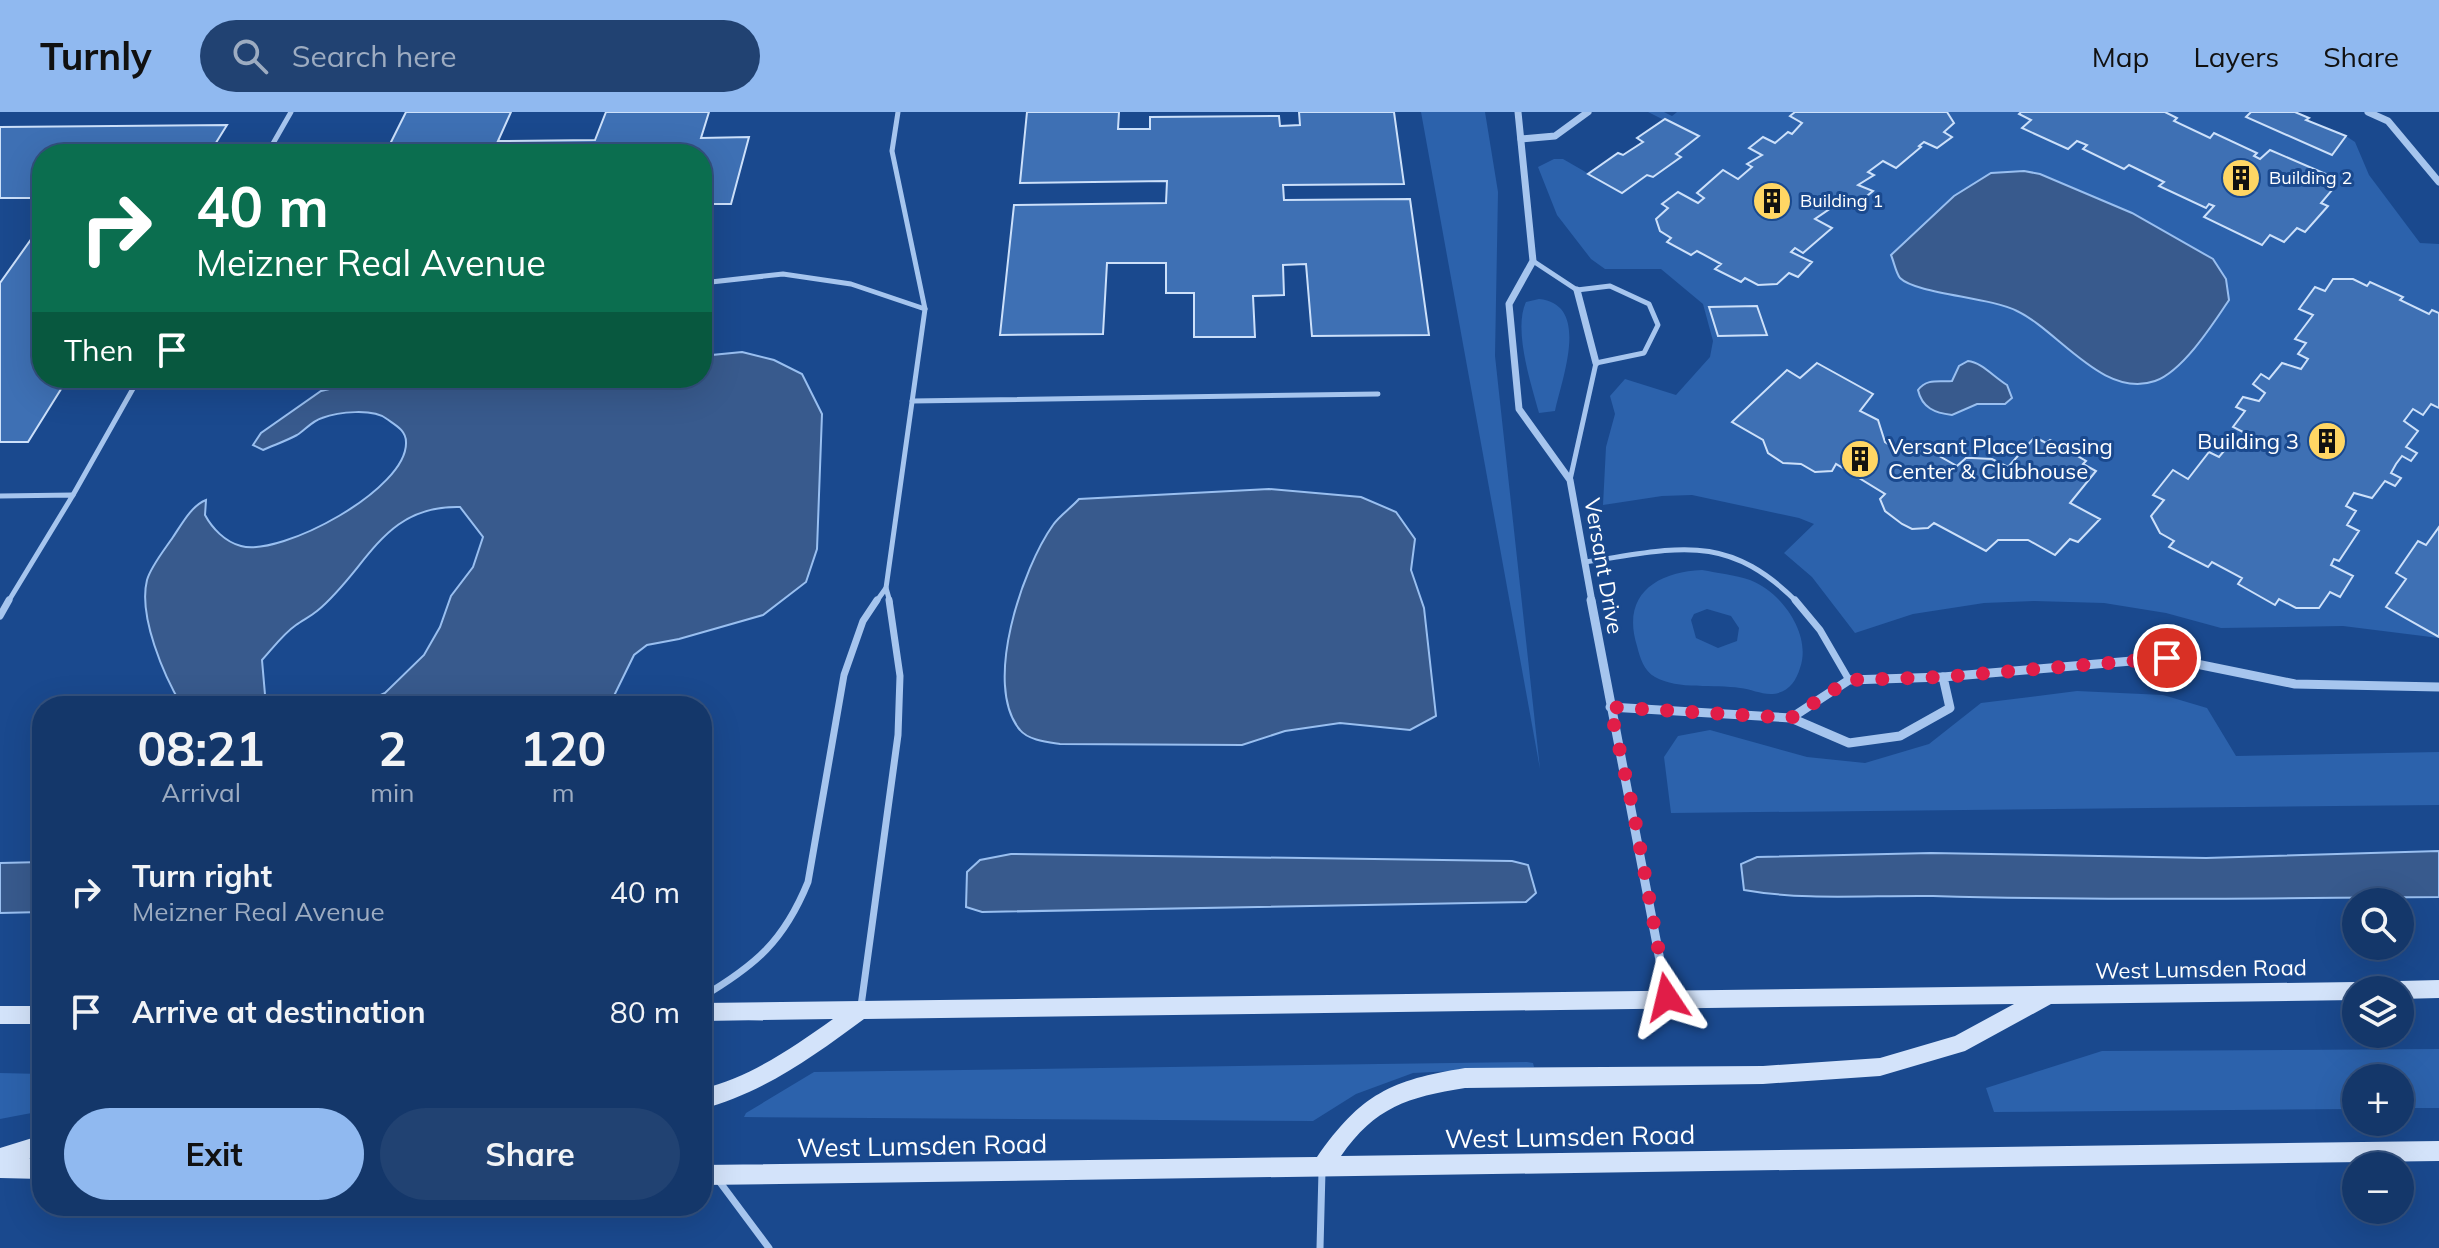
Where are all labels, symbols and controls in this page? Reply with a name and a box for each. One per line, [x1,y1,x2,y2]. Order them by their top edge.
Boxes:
search box [200,20,760,92]
text: Turnly [40,32,152,80]
icon: search [228,34,272,78]
text: Search here [292,37,457,75]
text: Map [2092,39,2149,74]
text: Layers [2193,39,2279,74]
text: Share [2323,39,2399,74]
building icon: Building 2 [2220,157,2262,199]
place label: Building 2 [2269,166,2352,189]
text: 40 m [196,171,329,241]
icon: right [64,176,168,280]
building icon: Building 1 [1751,180,1793,222]
place label: Building 1 [1800,189,1883,212]
text: Meizner Real Avenue [196,240,546,285]
icon: arrive [150,328,194,372]
text: Then [64,331,134,369]
building icon: Building 3 [2306,420,2348,462]
place label: Building 3 [2197,427,2299,455]
place label: Versant Place Leasing Center & Clubhouse [1888,432,2113,485]
building icon: Versant Place Leasing Center & Clubhouse [1839,438,1881,480]
street label: Versant Drive [1578,496,1630,636]
pin [2133,624,2201,692]
icon: arrive [2145,636,2189,680]
text: 08:21 [138,718,265,778]
text: 2 [378,718,407,778]
text: 120 [520,718,606,778]
text: Arrival [161,776,241,809]
text: min [370,776,414,809]
text: m [552,776,575,809]
text: Turn right [132,857,272,895]
icon: right [64,870,108,914]
text: 40 m [610,873,680,911]
map controls [2342,888,2414,1224]
button: search [2342,888,2414,960]
text: Meizner Real Avenue [132,895,385,928]
street label: West Lumsden Road [2095,953,2307,985]
position arrow [1625,955,1709,1039]
button: layers [2342,976,2414,1048]
icon: arrive [64,990,108,1034]
text: Arrive at destination [132,993,426,1031]
text: 80 m [610,993,680,1031]
button: + [2342,1064,2414,1136]
button: Exit [64,1108,364,1200]
button: Share [380,1108,680,1200]
street label: West Lumsden Road [1445,1118,1695,1155]
street label: West Lumsden Road [797,1127,1047,1164]
button: − [2342,1152,2414,1224]

